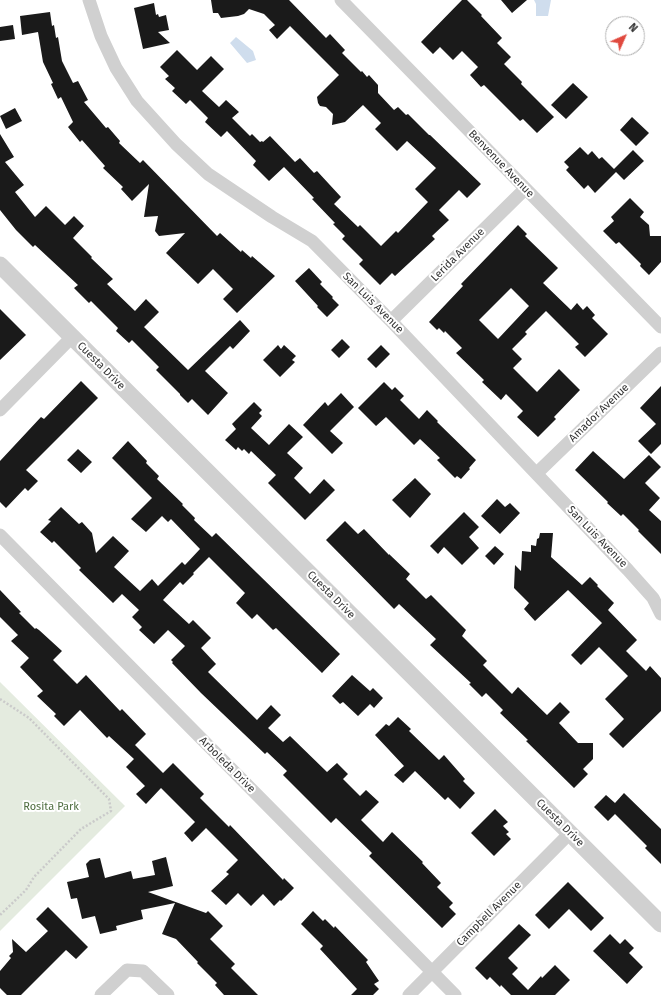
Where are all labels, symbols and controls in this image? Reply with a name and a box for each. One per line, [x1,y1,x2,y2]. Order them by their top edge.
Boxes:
north arrow [605,16,645,56]
text: N [626,21,640,35]
street label: Benvenue Avenue [465,128,537,200]
street label: Lerida Avenue [428,225,488,285]
street label: San Luis Avenue [340,270,406,336]
street label: Cuesta Drive [74,339,128,393]
street label: Amador Avenue [566,381,632,445]
street label: San Luis Avenue [564,503,630,571]
street label: Cuesta Drive [304,568,358,622]
street label: Arboleda Drive [196,734,258,796]
street label: Cuesta Drive [533,796,587,850]
park label: Rosita Park [23,800,79,814]
street label: Campbell Avenue [454,879,524,949]

